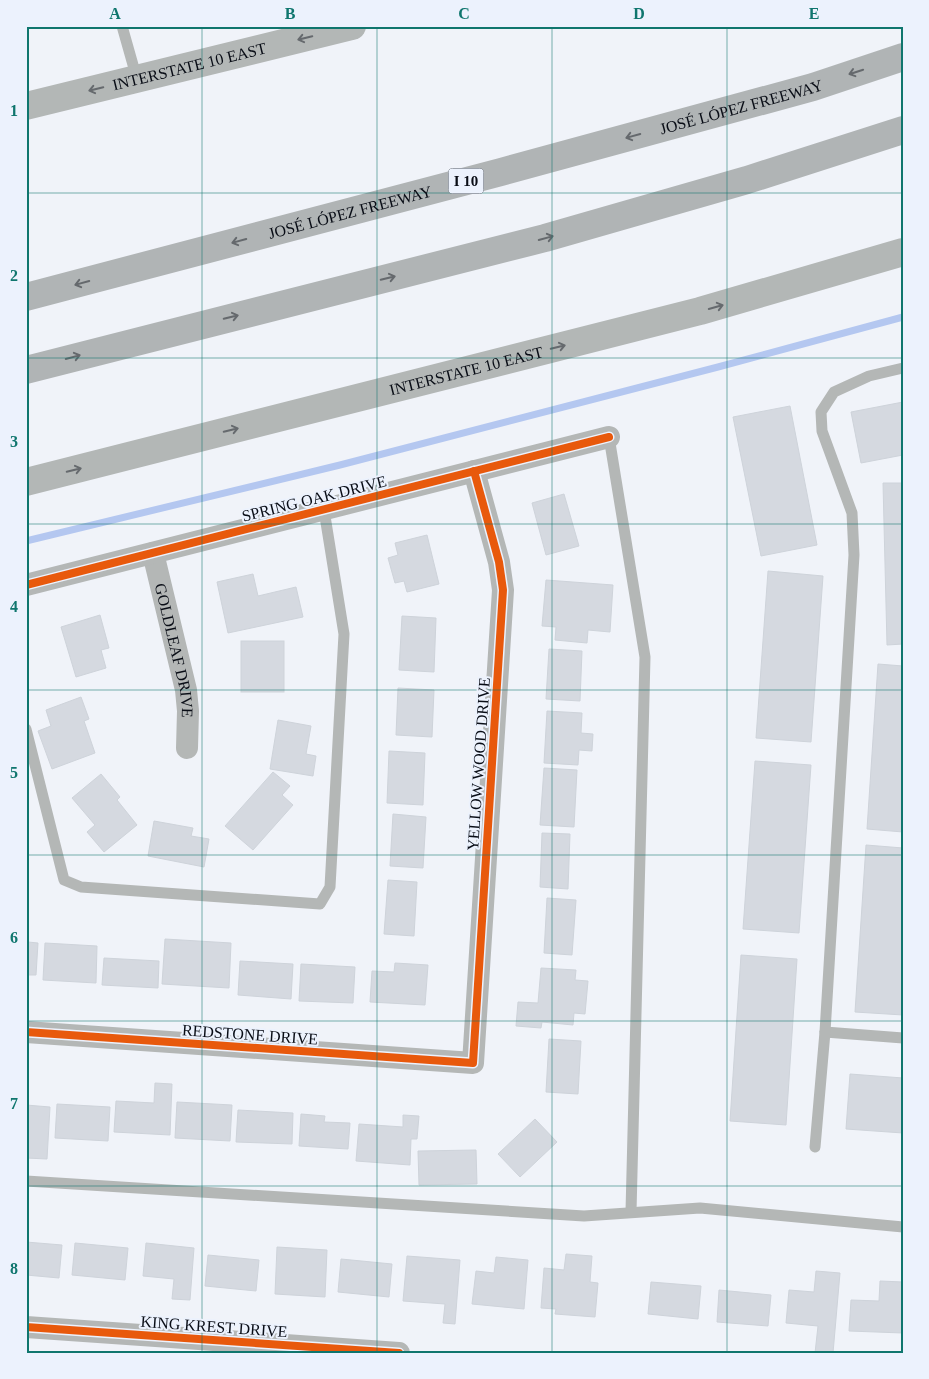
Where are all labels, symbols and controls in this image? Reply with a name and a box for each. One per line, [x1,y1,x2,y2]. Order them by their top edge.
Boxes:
text: A [109,5,121,22]
text: B [285,5,296,22]
text: C [458,5,470,22]
text: D [633,5,645,22]
text: E [809,5,819,22]
one-way arrow [297,34,313,43]
street label: INTERSTATE 10 EAST [111,39,268,94]
one-way arrow [849,68,865,78]
street label: JOSÉ LÓPEZ FREEWAY [658,76,825,137]
one-way arrow [89,85,105,94]
text: 1 [10,102,18,119]
one-way arrow [625,131,641,141]
road number: I 10 [448,168,484,194]
street label: JOSÉ LÓPEZ FREEWAY [266,182,434,242]
one-way arrow [538,233,554,242]
one-way arrow [232,237,248,246]
text: 2 [10,267,18,284]
one-way arrow [380,272,396,282]
one-way arrow [74,278,90,288]
one-way arrow [707,301,723,311]
one-way arrow [222,312,238,321]
one-way arrow [550,342,566,351]
street label: INTERSTATE 10 EAST [388,343,545,398]
one-way arrow [65,352,81,361]
one-way arrow [223,425,239,434]
text: 3 [10,433,18,450]
one-way arrow [65,465,81,474]
street label: SPRING OAK DRIVE [240,472,388,525]
street label: GOLDLEAF DRIVE [152,582,196,718]
text: 4 [10,598,18,615]
street label: YELLOW WOOD DRIVE [464,677,493,851]
text: 5 [10,764,18,781]
text: 6 [10,929,18,946]
street label: REDSTONE DRIVE [181,1021,318,1048]
text: 7 [10,1095,18,1112]
text: 8 [10,1260,18,1277]
street label: KING KREST DRIVE [140,1313,288,1340]

